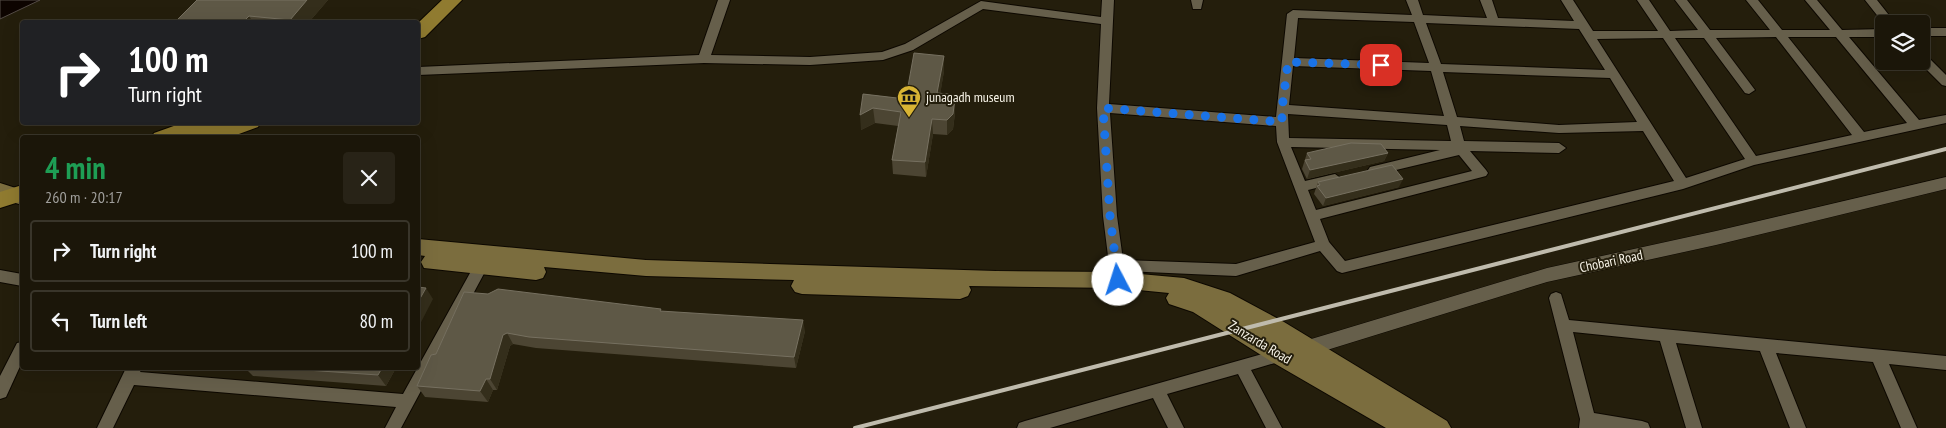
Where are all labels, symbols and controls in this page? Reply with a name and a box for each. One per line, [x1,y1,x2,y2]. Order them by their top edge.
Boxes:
map controls [1875,15,1930,70]
button: layers [1875,15,1930,70]
text: 100 m [128,36,209,82]
icon: right [45,40,110,105]
pin [1360,44,1402,86]
icon: arrive [1367,51,1395,79]
text: Turn right [128,80,202,108]
museum icon: junagadh museum [896,84,922,118]
place label: junagadh museum [926,88,1015,106]
text: 4 min [45,148,106,187]
button: close [343,152,395,204]
text: 260 m · 20:17 [45,187,123,207]
icon: right [47,237,75,265]
text: Turn right [90,239,156,263]
text: 100 m [351,239,393,263]
street label: Chobari Road [1578,246,1644,276]
position arrow [1091,253,1143,305]
icon: left [47,307,75,335]
text: Turn left [90,309,147,333]
text: 80 m [360,309,393,333]
street label: Zanzarda Road [1225,316,1295,368]

